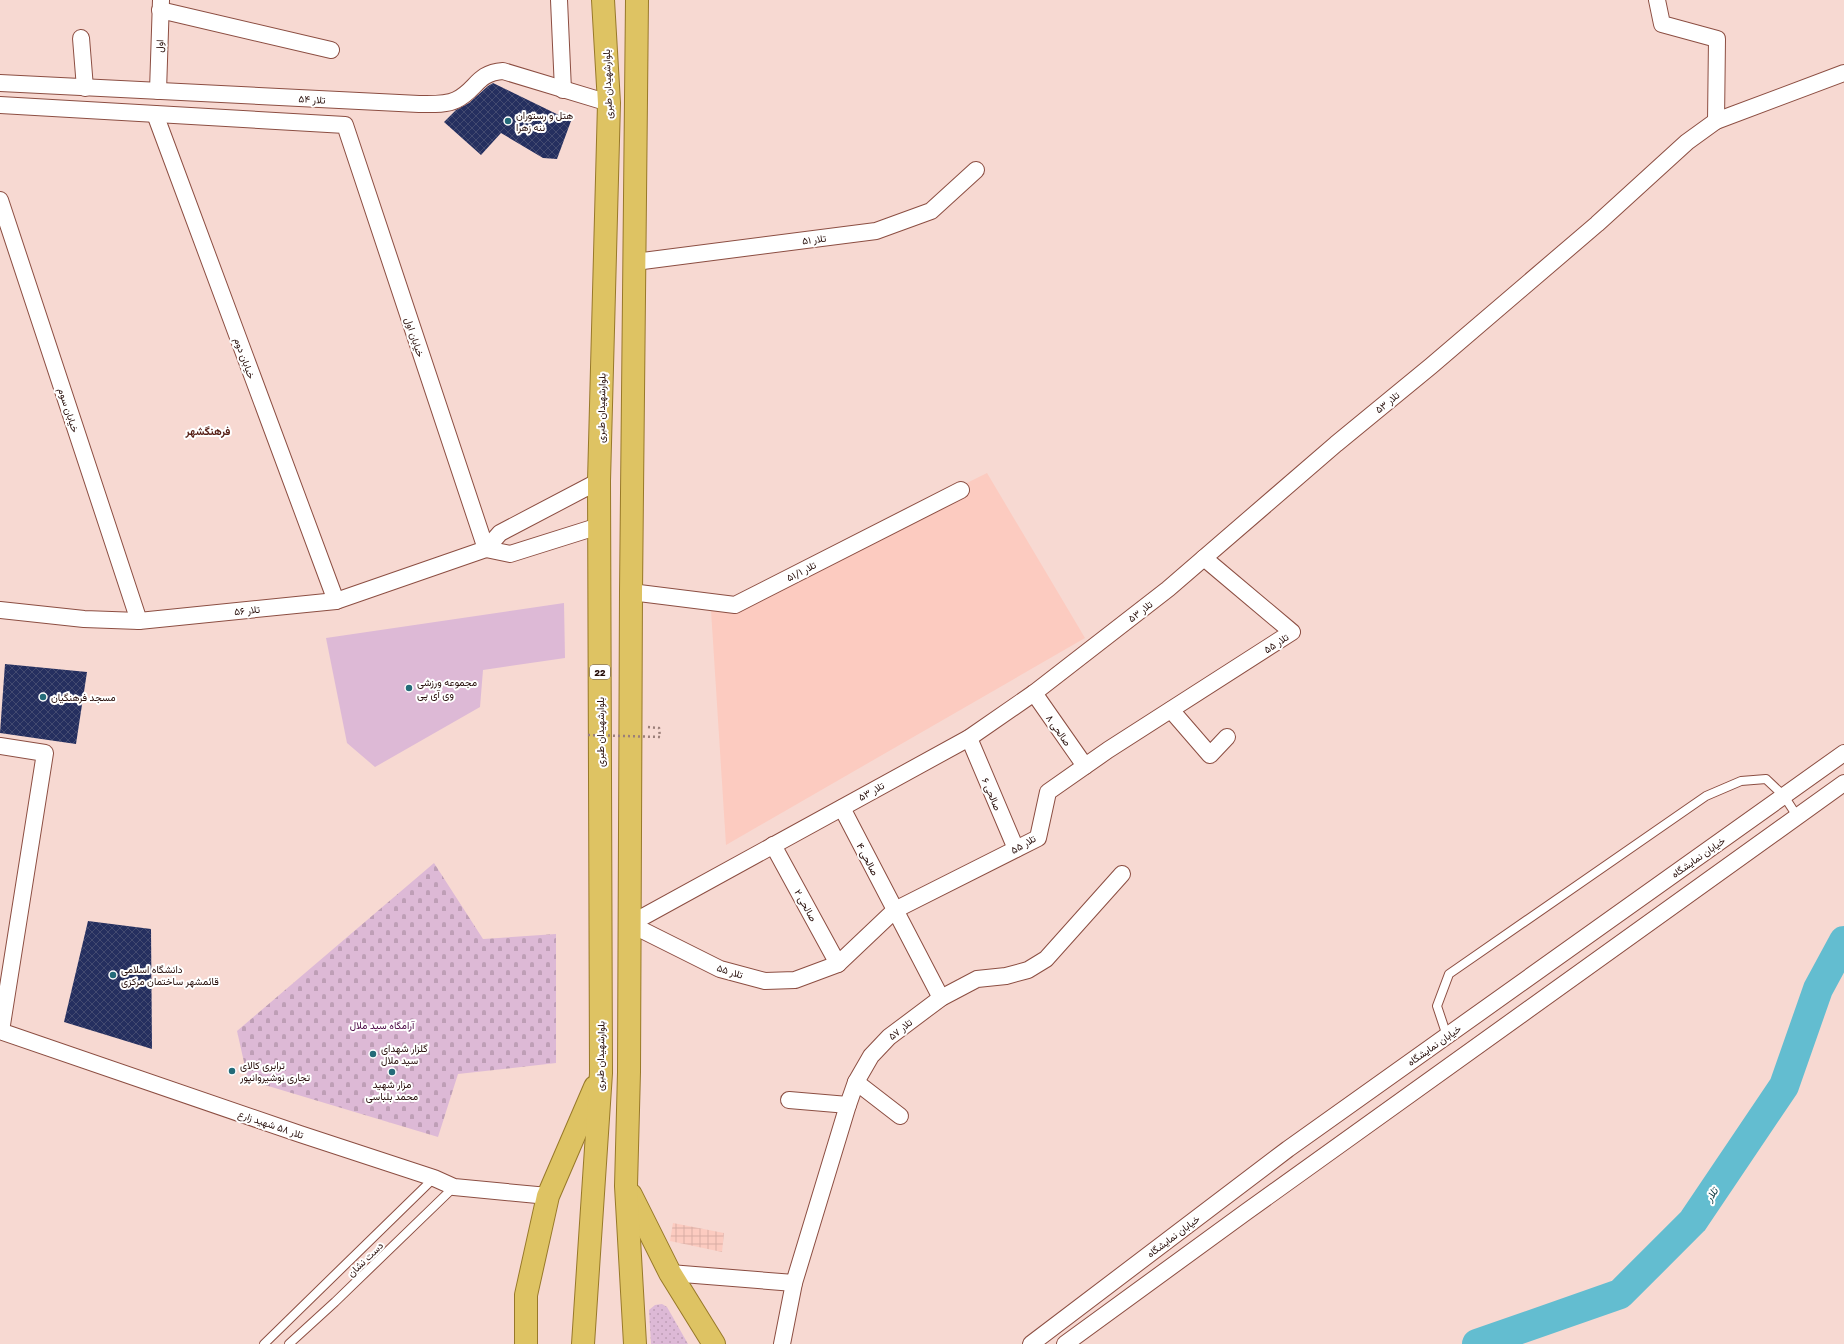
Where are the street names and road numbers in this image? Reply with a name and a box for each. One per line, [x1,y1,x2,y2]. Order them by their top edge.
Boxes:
street label: اول [153,39,166,53]
street label: بلوارشهیدان طبری [600,49,615,119]
street label: تلار ۵۴ [298,92,326,107]
street label: تلار ۵۱ [801,232,827,247]
street label: خیابان اول [402,316,427,359]
street label: خیابان دوم [231,336,258,381]
street label: بلوارشهیدان طبری [594,373,609,443]
street label: خیابان سوم [55,386,82,434]
street label: تلار ۵۳ [1372,389,1402,416]
street label: تلار ۵۱/۱ [784,558,818,584]
street label: تلار ۵۳ [1125,598,1155,625]
street label: تلار ۵۶ [233,603,261,618]
street label: تلار ۵۵ [1261,631,1291,656]
road number: 22 [590,665,610,679]
street label: بلوارشهیدان طبری [594,697,607,767]
street label: صالحی ۸ [1043,712,1074,749]
street label: صالحی ۶ [979,776,1004,813]
street label: تلار ۵۳ [856,779,887,804]
street label: تلار ۵۵ [1008,832,1038,857]
street label: خیابان نمایشگاه [1669,834,1728,881]
street label: صالحی ۴ [854,841,882,878]
street label: صالحی ۲ [791,887,820,924]
street label: تلار ۵۵ [715,961,745,982]
street label: تلار ۵۷ [886,1016,915,1043]
street label: بلوارشهیدان طبری [593,1021,608,1091]
street label: خیابان نمایشگاه [1405,1022,1464,1069]
street label: تلار ۵۸ شهید زارع [236,1107,305,1142]
street label: خیابان نمایشگاه [1144,1212,1203,1261]
street label: دست نشان [345,1239,386,1279]

